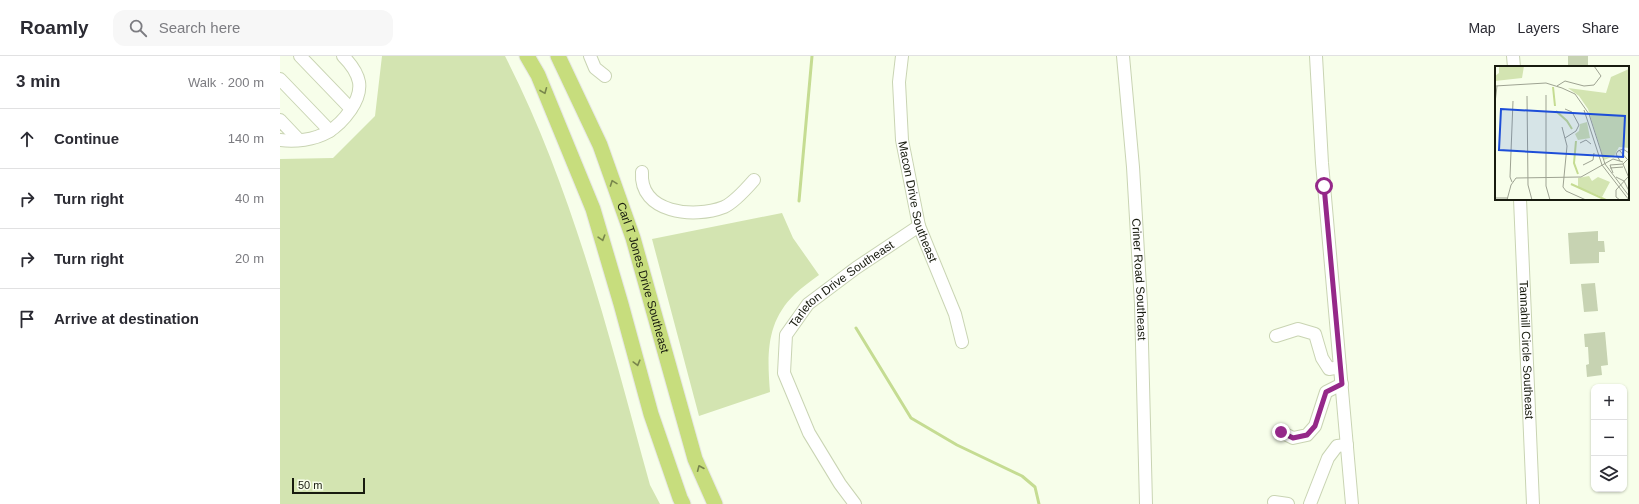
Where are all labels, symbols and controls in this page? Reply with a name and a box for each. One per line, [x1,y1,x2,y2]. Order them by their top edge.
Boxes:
search box [113,10,393,46]
text: Roamly [20,17,89,38]
icon: search [127,17,149,39]
text: Search here [159,19,240,36]
text: Map [1468,20,1496,36]
text: Layers [1518,20,1560,36]
text: Share [1582,20,1619,36]
inset map [1495,66,1629,200]
text: 3 min [16,72,60,91]
text: Walk · 200 m [188,75,264,90]
one-way arrow [539,86,547,94]
icon: ahead [16,128,38,150]
text: Continue [54,130,119,147]
text: 140 m [228,131,264,146]
street label: Macon Drive Southeast [895,140,940,265]
route start [1315,177,1333,195]
one-way arrow [610,180,618,187]
icon: right [16,188,38,210]
text: Turn right [54,190,124,207]
text: 40 m [235,191,264,206]
street label: Carl T Jones Drive Southeast [614,200,672,355]
street label: Criner Road Southeast [1129,218,1149,341]
one-way arrow [597,234,606,241]
street label: Tarleton Drive Southeast [786,237,897,331]
icon: right [16,248,38,270]
text: Turn right [54,250,124,267]
text: 20 m [235,251,264,266]
street label: Tannahill Circle Southeast [1516,280,1536,420]
icon: arrive [16,308,38,330]
text: Arrive at destination [54,310,199,327]
one-way arrow [633,360,641,366]
map controls [1591,384,1627,492]
button: + [1591,384,1627,420]
button: − [1591,420,1627,456]
route end [1272,423,1290,441]
button: layers [1591,456,1627,492]
one-way arrow [696,465,704,472]
scale bar [292,476,365,495]
text: 50 m [298,479,322,491]

